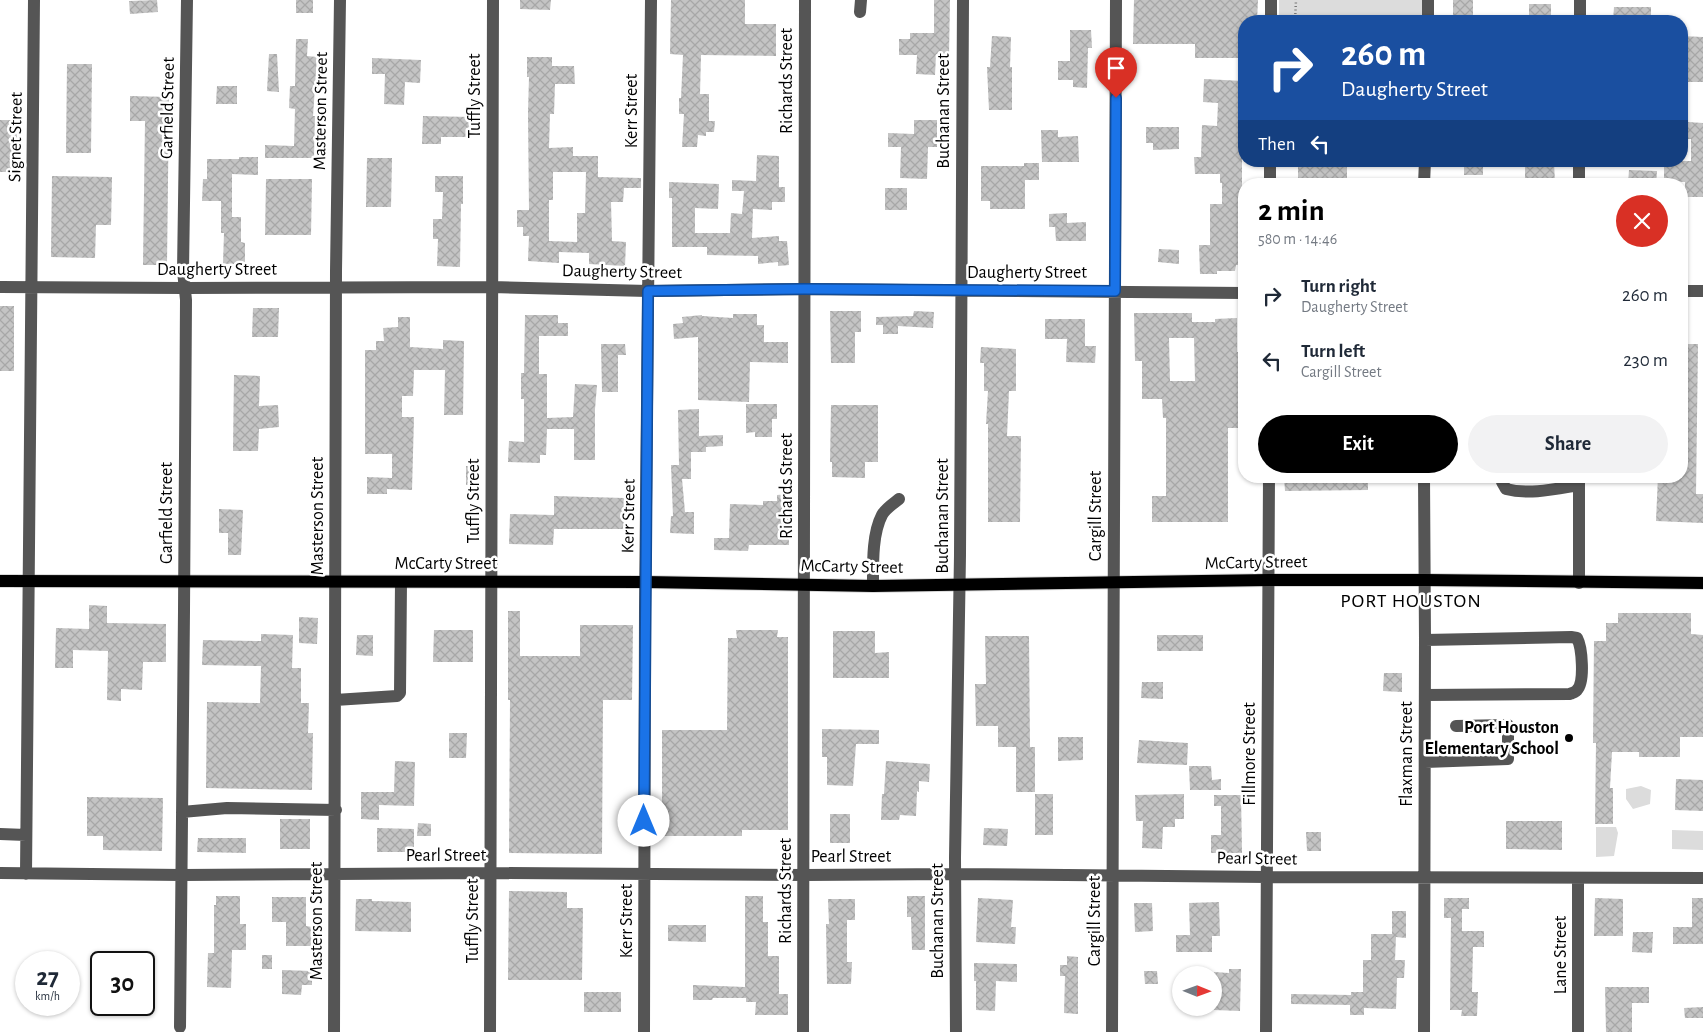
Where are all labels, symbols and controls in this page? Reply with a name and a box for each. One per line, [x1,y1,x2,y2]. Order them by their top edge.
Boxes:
street label: Richards Street [778,28,796,134]
icon: right [1258,35,1323,100]
text: 260 m [1341,37,1426,72]
pin [1095,47,1137,98]
street label: Masterson Street [311,51,331,170]
street label: Tuffly Street [466,53,484,139]
street label: Buchanan Street [935,53,953,169]
icon: arrive [1102,54,1130,82]
street label: Garfield Street [158,57,178,159]
street label: Kerr Street [623,73,641,148]
text: Daugherty Street [1341,78,1488,100]
street label: Signet Street [6,91,26,182]
icon: left [1306,130,1334,158]
text: Then [1258,135,1296,154]
button: close [1616,195,1668,247]
text: 2 min [1258,196,1325,226]
text: 580 m · 14:46 [1258,231,1337,247]
street label: Daugherty Street [157,261,277,279]
street label: Daugherty Street [562,262,682,282]
street label: Daugherty Street [967,264,1087,282]
text: Turn right [1301,277,1376,296]
icon: right [1258,282,1286,310]
text: 260 m [1622,286,1668,305]
text: Daugherty Street [1301,299,1408,315]
text: Turn left [1301,342,1365,361]
icon: left [1258,347,1286,375]
text: 230 m [1623,351,1668,370]
text: Cargill Street [1301,364,1382,380]
button: Exit [1258,415,1458,473]
button: Share [1468,415,1668,473]
street label: Richards Street [778,433,796,539]
street label: Masterson Street [309,456,327,575]
street label: Tuffly Street [465,458,483,544]
street label: Buchanan Street [934,458,952,574]
street label: Garfield Street [158,462,176,564]
street label: Cargill Street [1087,470,1105,561]
street label: Kerr Street [619,478,639,554]
street label: McCarty Street [1204,553,1308,573]
street label: McCarty Street [395,555,498,573]
street label: McCarty Street [800,557,904,577]
district label: PORT HOUSTON [1340,591,1482,611]
street label: Flaxman Street [1398,701,1416,807]
street label: Fillmore Street [1241,702,1259,806]
place label: Port Houston Elementary School [1424,719,1559,758]
marker: Port Houston Elementary School [1563,732,1575,744]
position arrow [617,794,669,846]
street label: Richards Street [777,838,795,944]
street label: Pearl Street [406,847,487,865]
street label: Pearl Street [811,848,892,866]
street label: Pearl Street [1217,849,1298,869]
street label: Masterson Street [308,861,326,980]
street label: Buchanan Street [929,863,947,979]
street label: Cargill Street [1086,875,1104,966]
street label: Tuffly Street [464,878,482,964]
street label: Kerr Street [618,883,636,958]
street label: Lane Street [1552,915,1570,994]
speed limit sign: 30 [90,951,155,1016]
text: 27 [36,965,59,990]
north arrow [1172,966,1222,1016]
map controls [1172,966,1222,1016]
text: km/h [35,990,60,1002]

